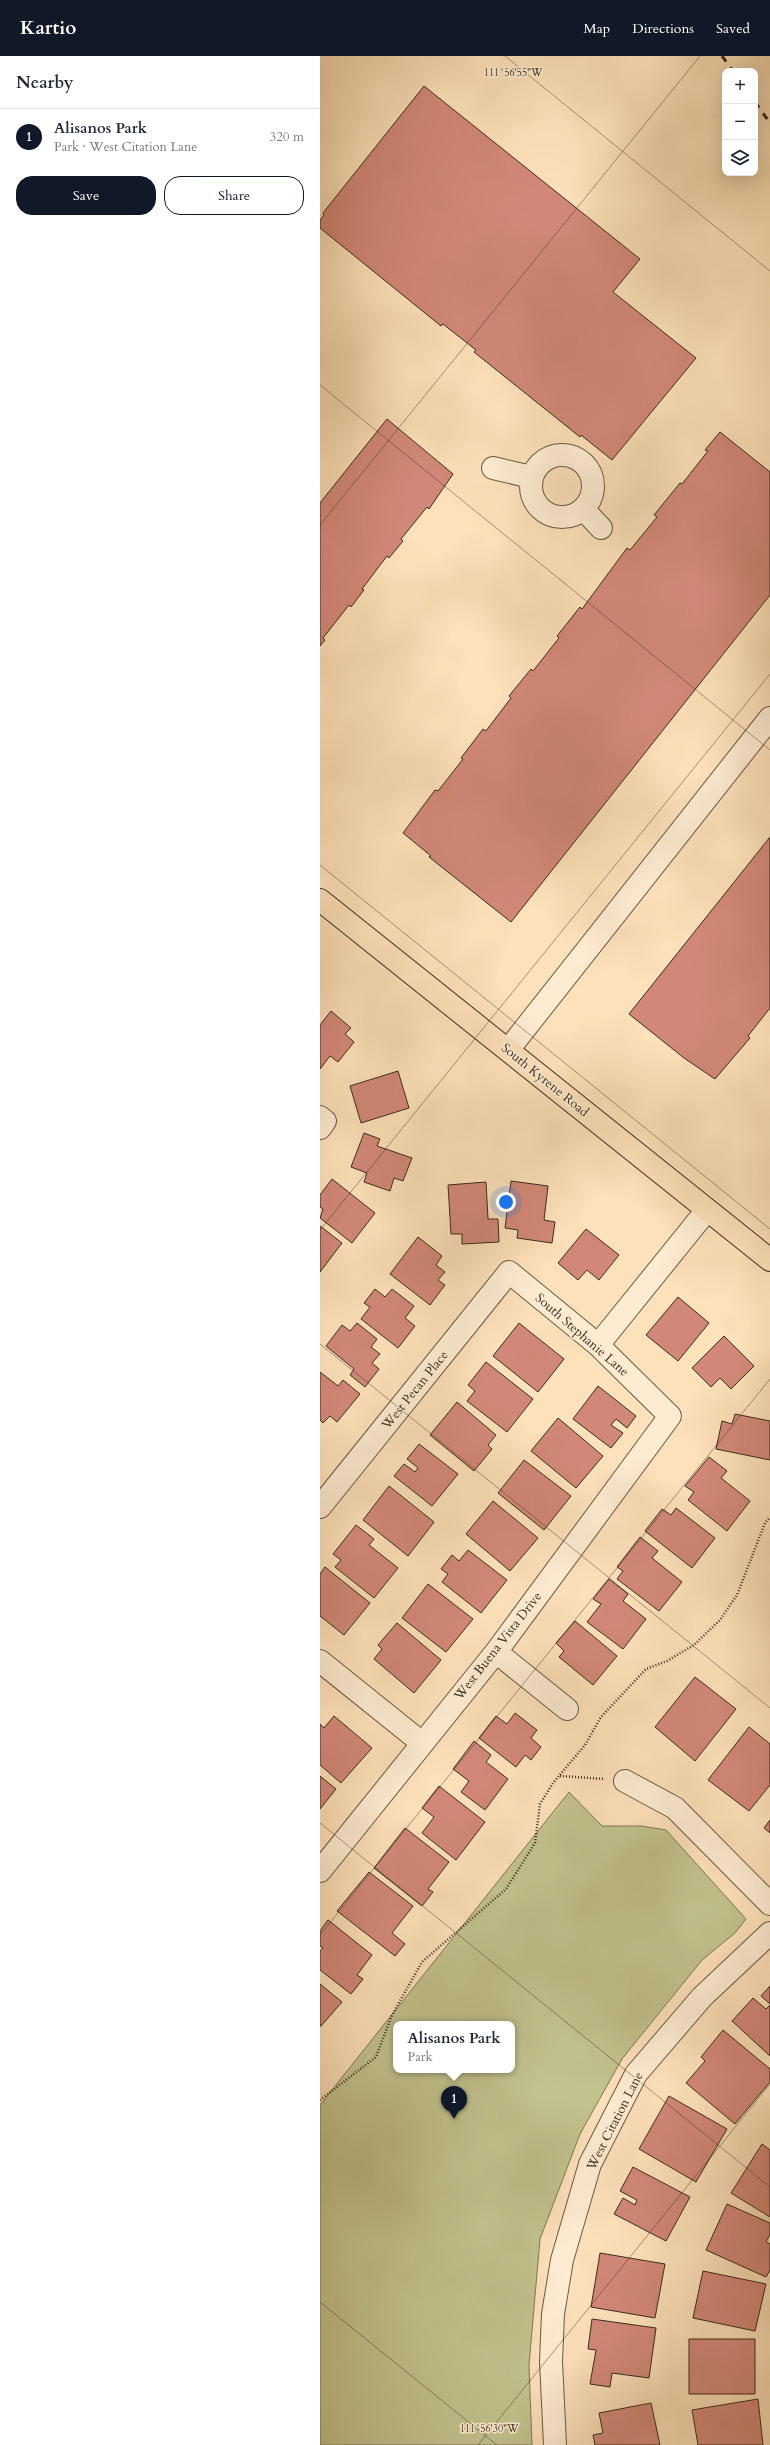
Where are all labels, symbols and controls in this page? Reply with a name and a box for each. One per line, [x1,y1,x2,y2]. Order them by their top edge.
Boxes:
text: Kartio [20,15,76,41]
text: Map [584,19,610,38]
text: Directions [632,19,694,38]
text: Saved [716,19,750,38]
text: 111°56'55"W [484,66,543,80]
map controls [722,68,758,176]
button: + [722,68,758,104]
text: Nearby [16,71,73,94]
button: − [722,104,758,140]
text: Alisanos Park [54,118,147,138]
text: 1 [26,128,32,146]
text: 320 m [270,128,304,146]
text: Park · West Citation Lane [54,138,197,156]
button: layers [722,140,758,176]
button: Save [16,176,156,215]
button: Share [164,176,304,215]
street label: South Kyrene Road [497,1039,593,1121]
your location [496,1192,516,1212]
street label: South Stephanie Lane [531,1289,633,1381]
street label: West Pecan Place [377,1347,452,1434]
street label: West Buena Vista Drive [449,1588,546,1705]
popup [393,2021,515,2073]
text: Alisanos Park [407,2028,501,2048]
text: Park [407,2048,432,2066]
street label: West Citation Lane [582,2069,648,2174]
pin: 1 [441,2086,467,2119]
text: 111°56'30"W [460,2422,519,2436]

